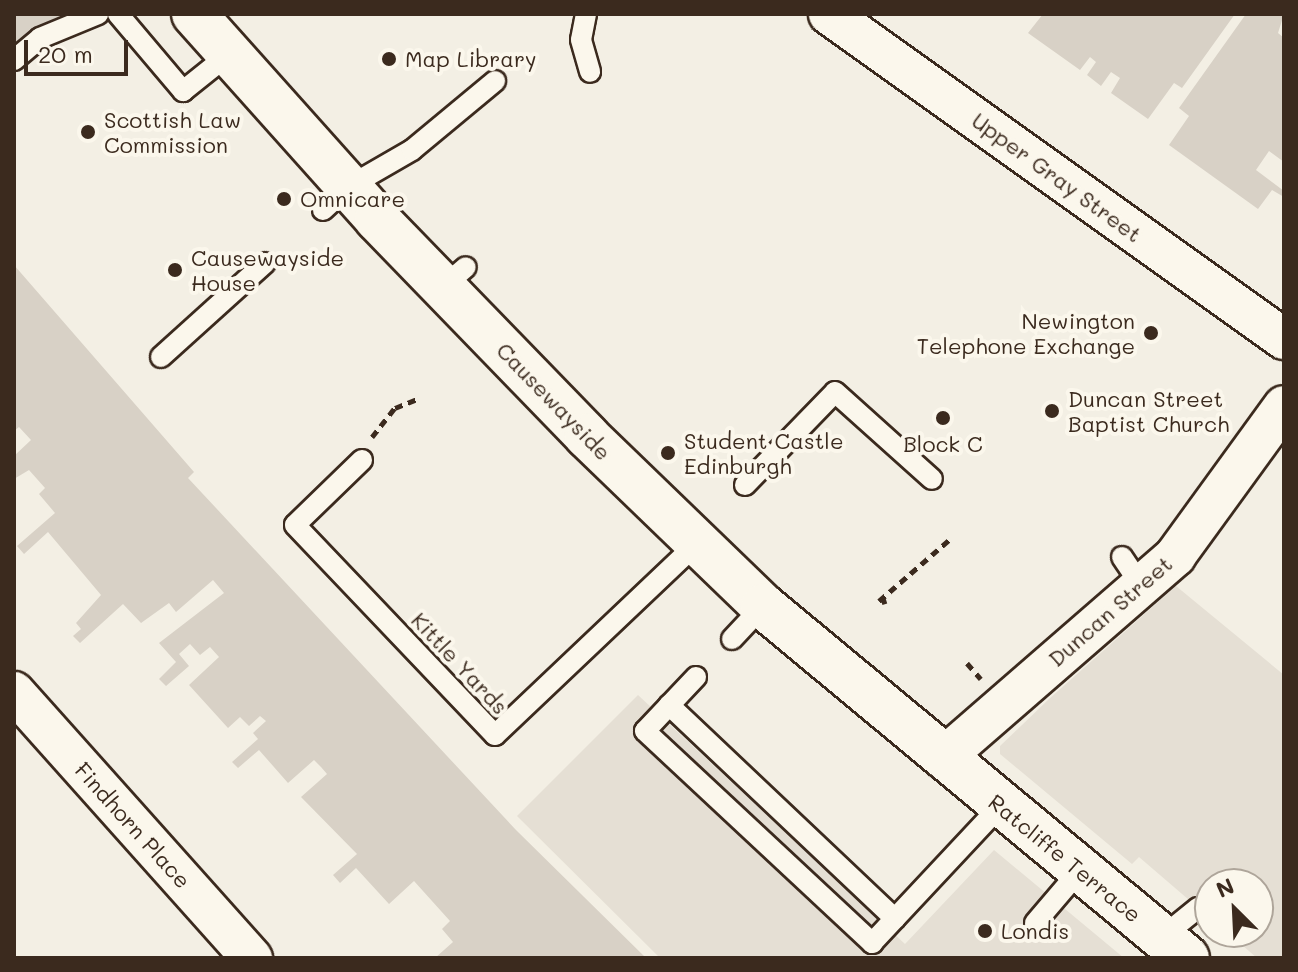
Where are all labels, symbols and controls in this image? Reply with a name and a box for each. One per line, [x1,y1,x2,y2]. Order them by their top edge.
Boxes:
scale bar [28,24,132,74]
text: 20 m [38,38,93,69]
place label: Map Library [405,46,536,72]
marker: Map Library [380,50,398,68]
place label: Scottish Law Commission [104,106,241,158]
street label: Upper Gray Street [967,107,1147,247]
marker: Scottish Law Commission [79,123,97,141]
place label: Omnicare [300,186,405,212]
marker: Omnicare [275,190,293,208]
place label: Causewayside House [191,244,344,296]
marker: Causewayside House [166,261,184,279]
place label: Newington Telephone Exchange [917,307,1135,358]
marker: Newington Telephone Exchange [1142,324,1160,342]
street label: Causewayside [491,337,617,465]
place label: Duncan Street Baptist Church [1068,385,1229,436]
marker: Duncan Street Baptist Church [1043,402,1061,420]
marker: Block C [934,409,952,427]
place label: Student Castle Edinburgh [684,427,843,478]
place label: Block C [903,431,983,457]
marker: Student Castle Edinburgh [659,444,677,462]
street label: Duncan Street [1043,550,1177,672]
street label: Kittle Yards [406,607,514,719]
street label: Findhorn Place [70,757,196,893]
street label: Ratcliffe Terrace [983,788,1147,928]
north arrow [1194,868,1274,948]
text: N [1211,871,1238,904]
place label: Londis [1001,918,1069,944]
marker: Londis [976,922,994,940]

